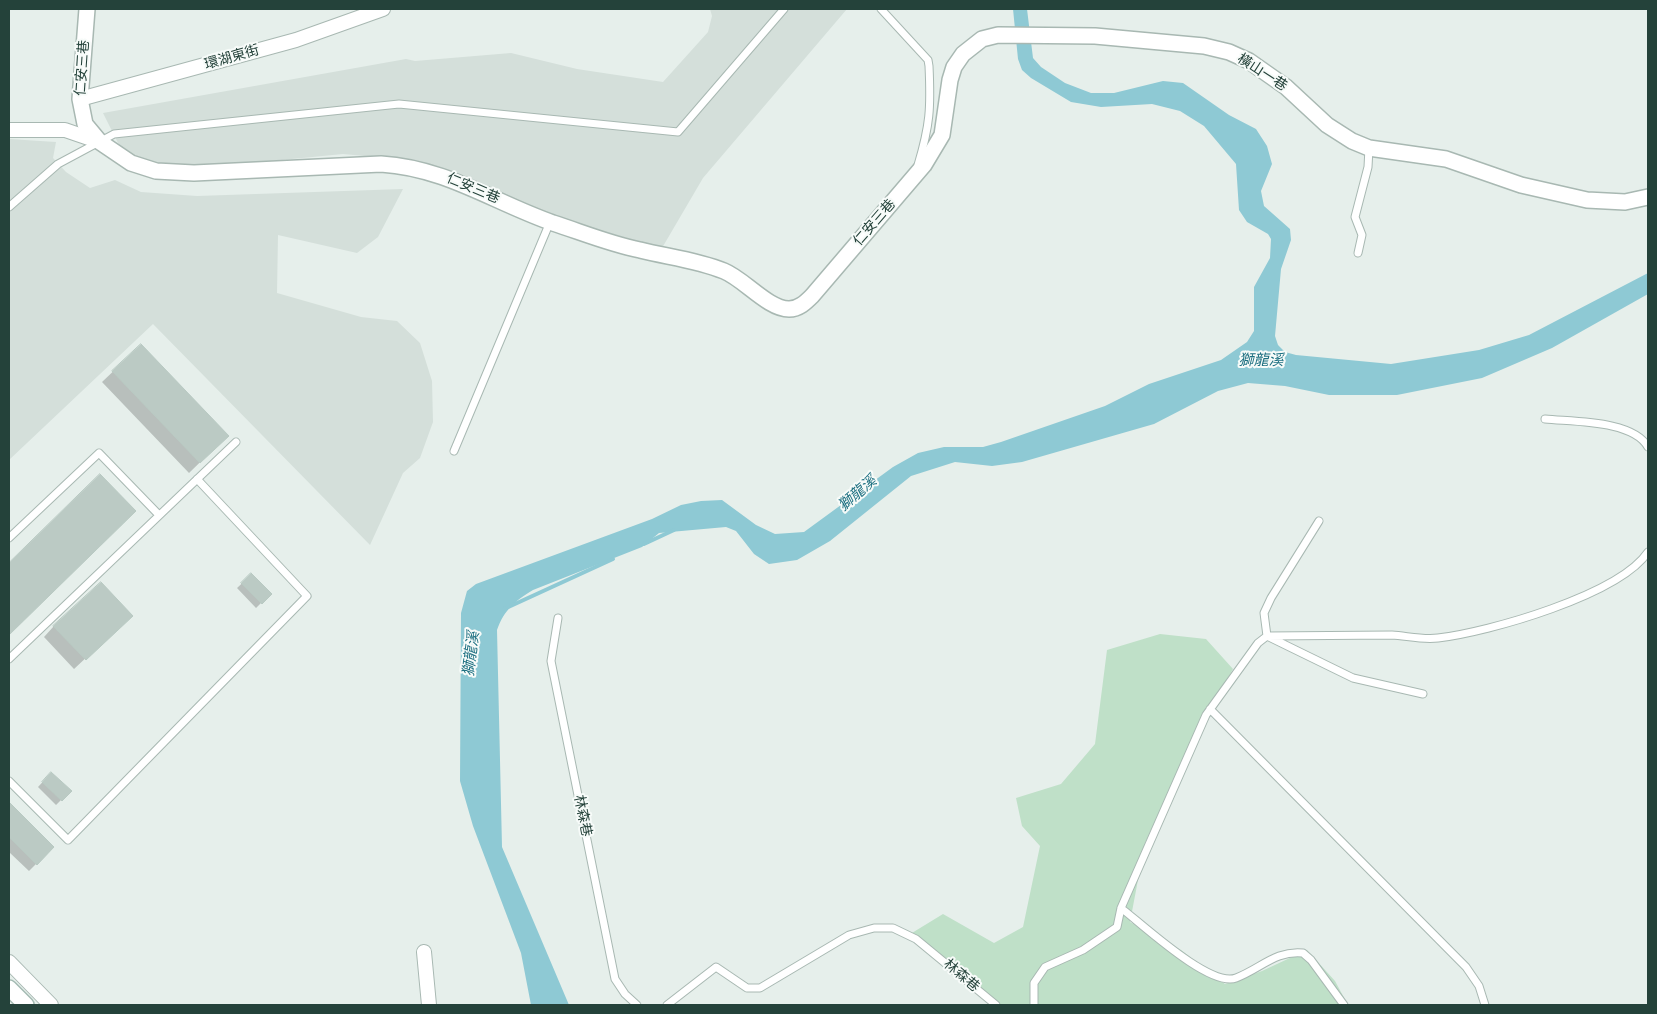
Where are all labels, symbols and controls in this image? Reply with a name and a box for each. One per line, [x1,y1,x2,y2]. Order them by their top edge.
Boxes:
street label: 仁安三巷 [73,39,93,97]
street label: 環湖東街 [203,42,261,74]
street label: 橫山一巷 [1234,51,1290,95]
street label: 仁安三巷 [444,170,502,208]
street label: 仁安三巷 [850,196,900,250]
water label: 獅龍溪 [1239,352,1283,370]
water label: 獅龍溪 [835,472,881,516]
water label: 獅龍溪 [460,631,484,677]
street label: 林森巷 [570,794,594,838]
street label: 林森巷 [940,956,982,996]

